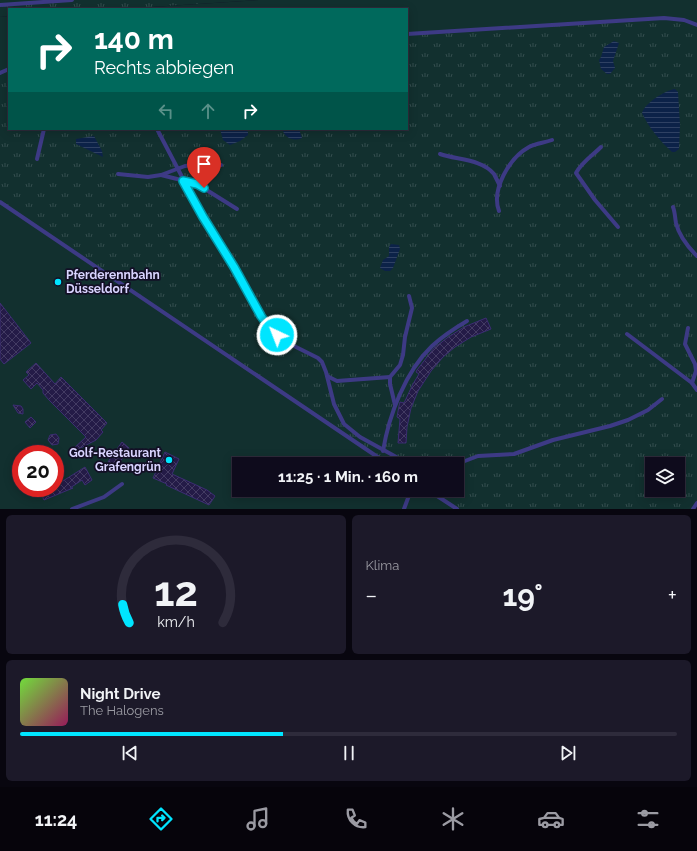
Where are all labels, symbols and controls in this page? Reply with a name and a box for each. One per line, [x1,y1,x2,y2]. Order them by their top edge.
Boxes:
text: 140 m [94,23,174,56]
icon: right [28,24,80,76]
text: Rechts abbiegen [94,57,234,78]
icon: left [155,100,177,122]
icon: ahead [197,100,219,122]
icon: right [239,100,261,122]
pin [187,147,221,188]
icon: arrive [193,153,215,175]
place label: Pferderennbahn Düsseldorf [66,268,160,296]
marker: Pferderennbahn Düsseldorf [53,277,63,287]
position arrow [256,314,298,356]
speed limit sign: 20 [12,445,64,497]
place label: Golf-Restaurant Grafengrün [69,446,161,474]
marker: Golf-Restaurant Grafengrün [164,455,174,465]
map controls [645,457,685,497]
button: layers [645,457,685,497]
text: 11:25 · 1 Min. · 160 m [278,468,418,486]
text: Klima [366,558,399,573]
text: 12 [154,566,198,615]
text: 19° [503,578,543,613]
text: − [366,582,377,608]
text: + [668,582,677,608]
text: km/h [157,613,195,629]
text: Night Drive [80,685,160,703]
text: The Halogens [80,703,164,718]
icon: previous [119,742,141,764]
icon: pause [338,742,360,764]
icon: next [557,742,579,764]
icon: directions [147,805,175,833]
icon: music [244,805,272,833]
icon: phone [342,805,370,833]
icon: climate [439,805,467,833]
icon: car [537,805,565,833]
icon: filters [634,805,662,833]
text: 11:24 [35,809,77,830]

